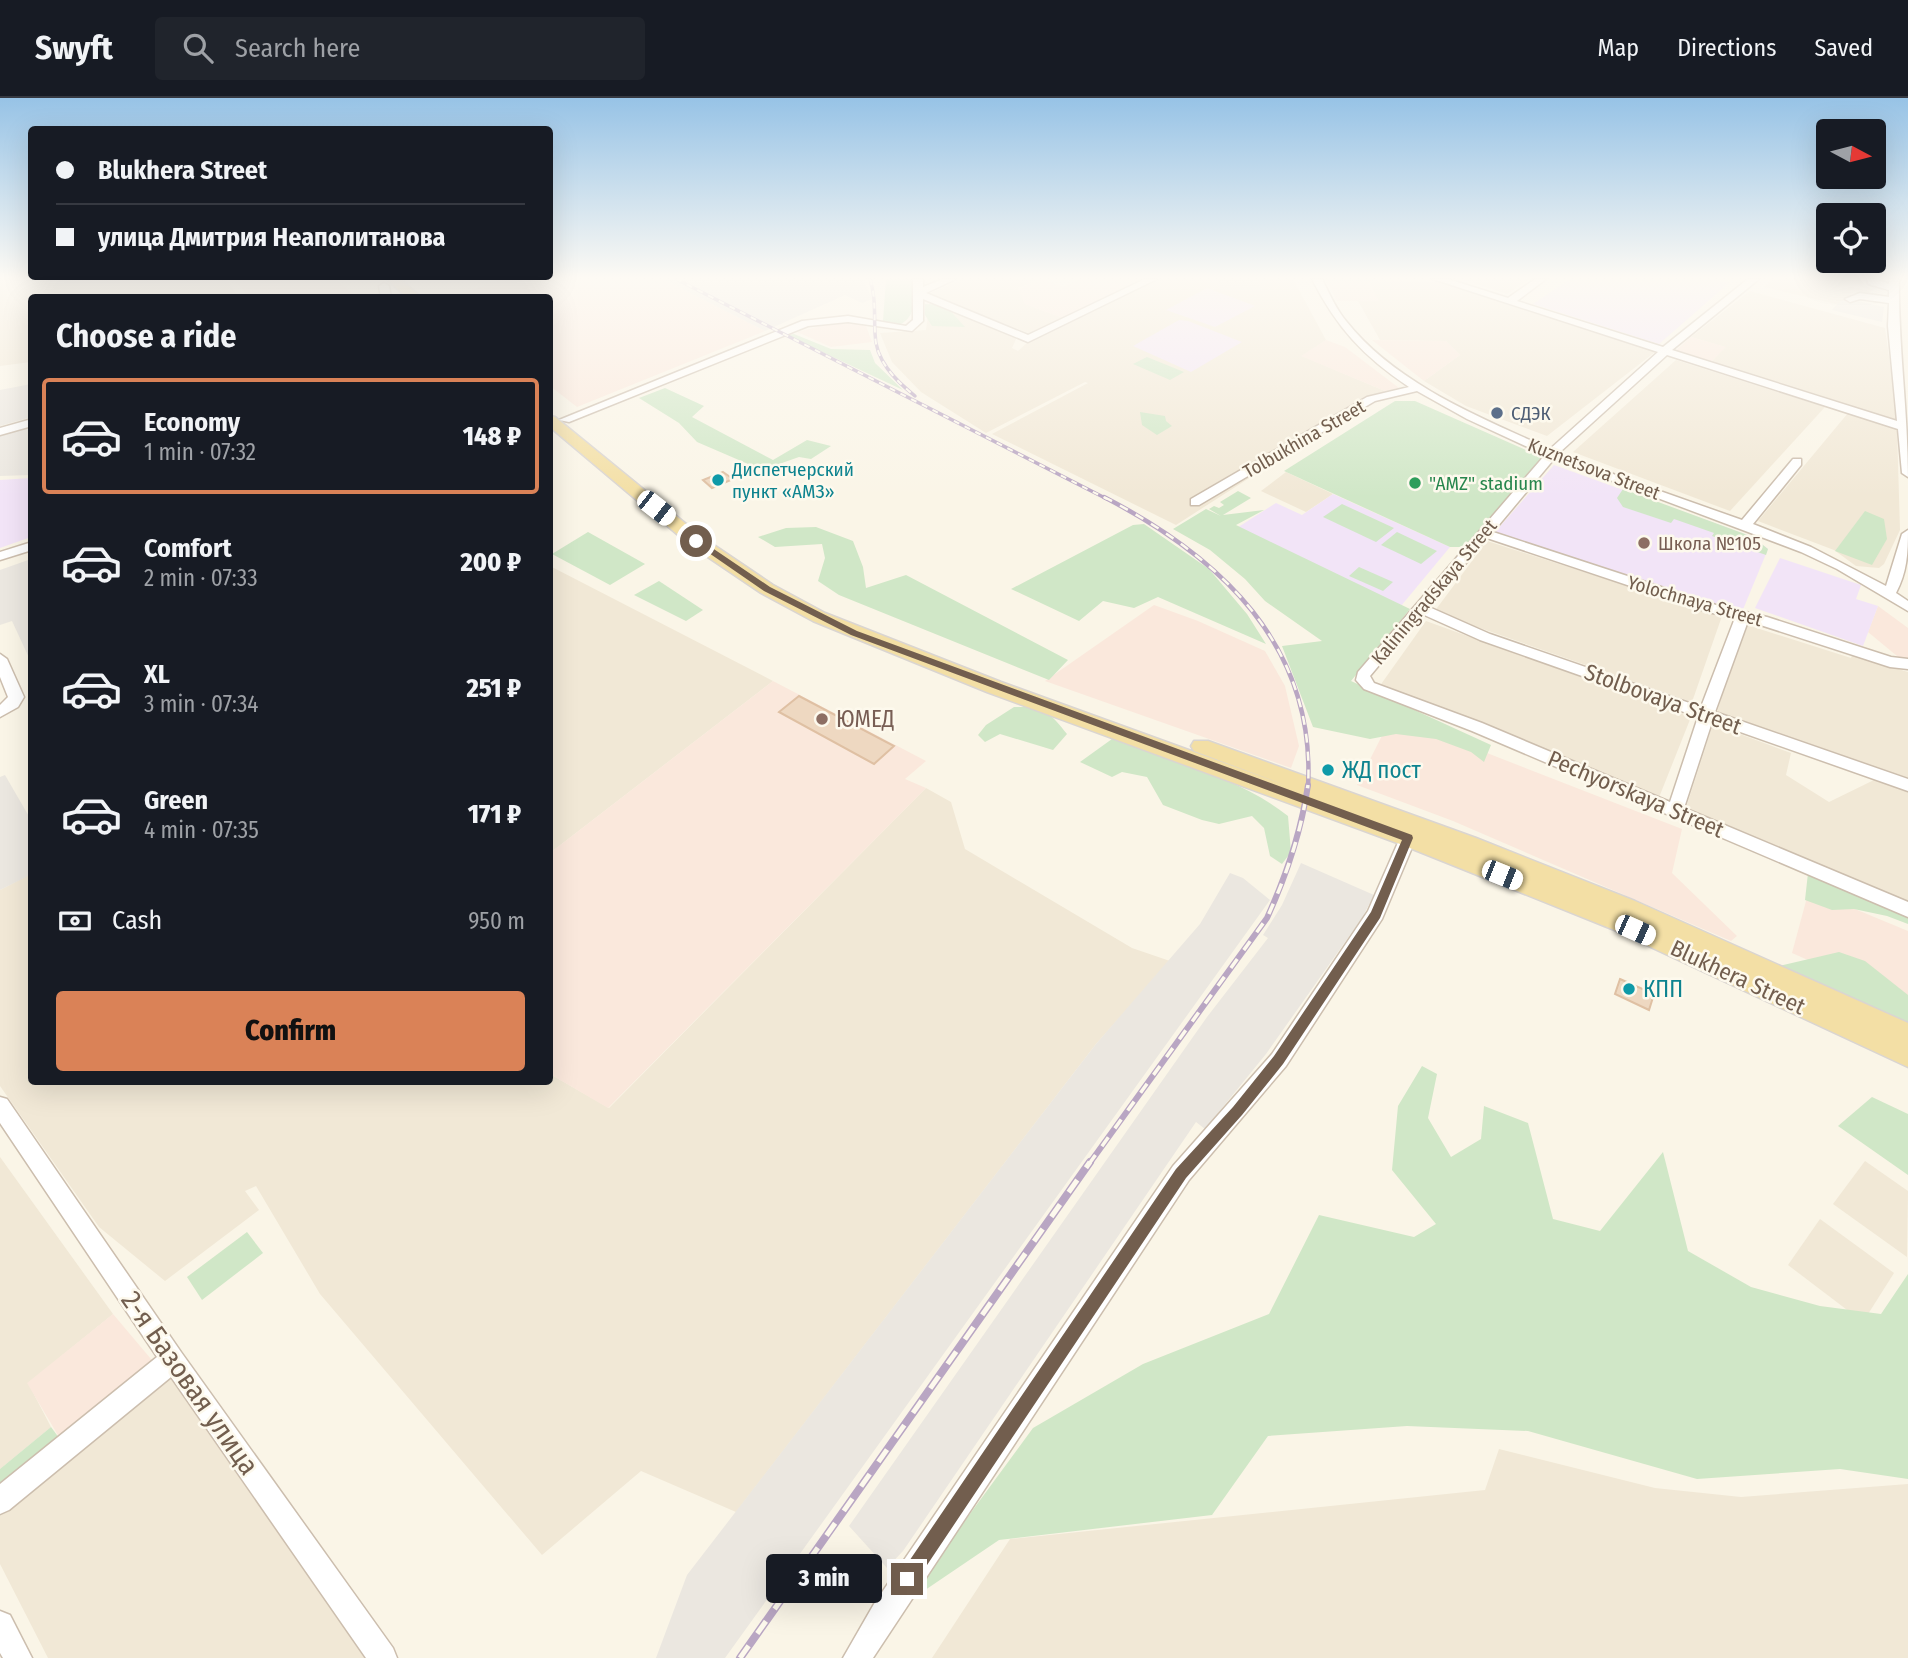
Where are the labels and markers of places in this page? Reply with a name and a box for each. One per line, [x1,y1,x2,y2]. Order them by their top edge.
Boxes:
place label: СДЭК [1511,402,1551,425]
marker: СДЭК [1489,405,1505,421]
place label: Диспетчерский пункт «АМЗ» [731,458,854,503]
marker: Диспетчерский пункт «АМЗ» [710,472,726,488]
place label: "AMZ" stadium [1429,472,1543,495]
marker: "AMZ" stadium [1407,475,1423,491]
place label: Школа №105 [1658,532,1761,555]
marker: Школа №105 [1636,535,1652,551]
place label: ЮМЕД [836,705,895,733]
marker: ЮМЕД [814,711,830,727]
place label: ЖД пост [1342,756,1421,784]
marker: ЖД пост [1320,762,1336,778]
place label: КПП [1643,975,1683,1003]
marker: КПП [1621,981,1637,997]

